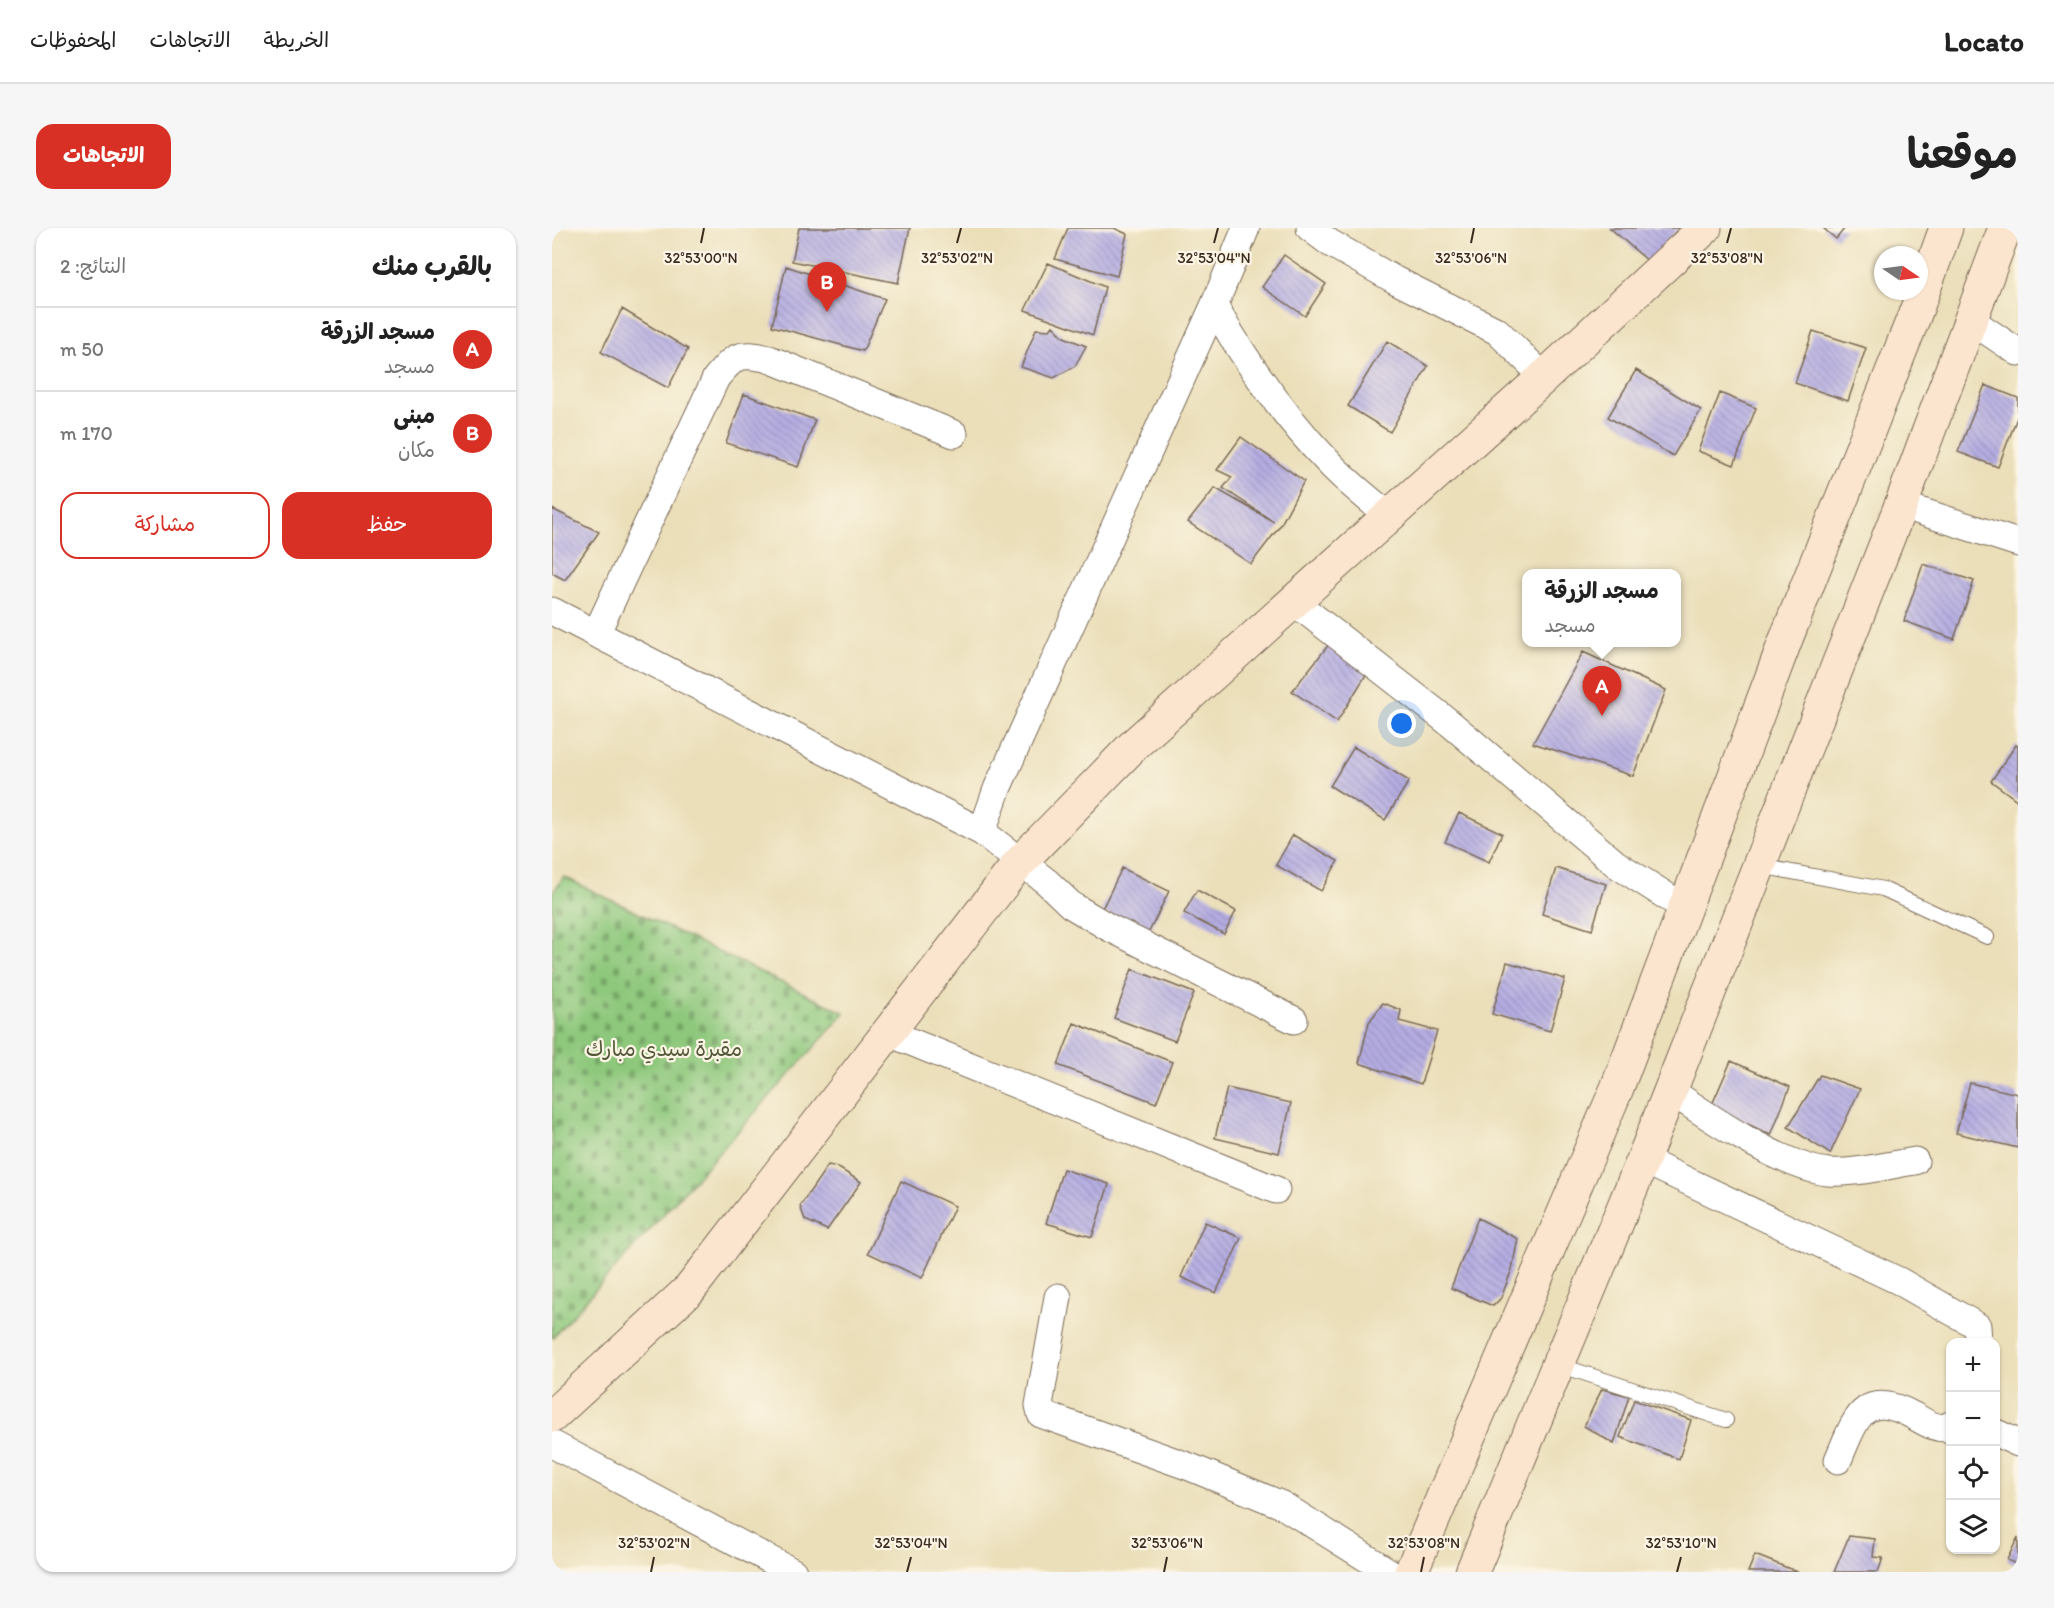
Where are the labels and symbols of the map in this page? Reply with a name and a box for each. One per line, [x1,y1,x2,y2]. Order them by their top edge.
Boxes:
north arrow [1874,246,1928,300]
text: 32°53'00"N [664,249,738,267]
text: 32°53'02"N [921,249,993,267]
text: 32°53'04"N [1177,249,1251,267]
text: 32°53'06"N [1435,249,1507,267]
text: 32°53'08"N [1691,249,1763,267]
pin: B [808,262,846,312]
pin: A [1582,666,1622,716]
your location [1387,709,1416,738]
park label: مقبرة سيدي مبارك [586,1036,742,1064]
text: 32°53'02"N [618,1534,690,1552]
text: 32°53'04"N [874,1534,948,1552]
text: 32°53'06"N [1131,1534,1203,1552]
text: 32°53'08"N [1388,1534,1460,1552]
text: 32°53'10"N [1645,1534,1717,1552]

